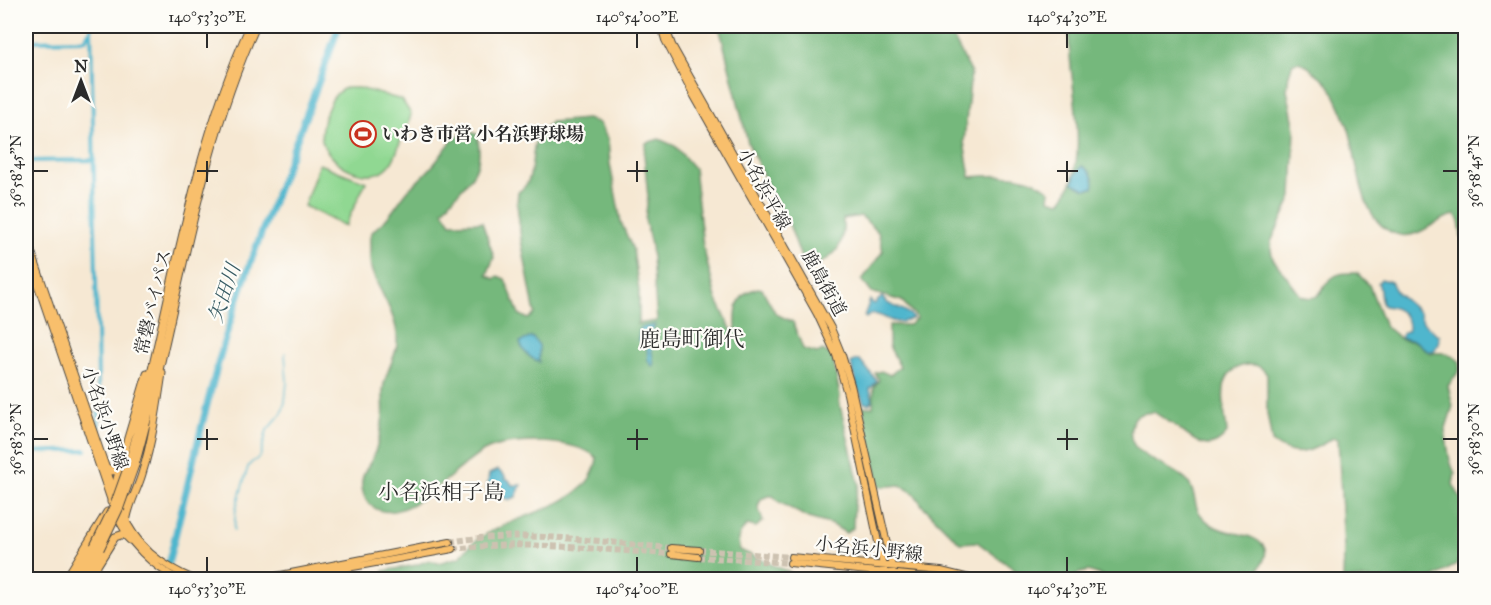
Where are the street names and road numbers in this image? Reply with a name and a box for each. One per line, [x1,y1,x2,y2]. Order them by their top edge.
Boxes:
street label: 小名浜平線 [733,144,795,234]
street label: 鹿島街道 [797,246,851,320]
street label: 常磐バイパス [130,247,176,357]
street label: 小名浜小野線 [77,363,133,473]
street label: 小名浜小野線 [814,532,924,566]

